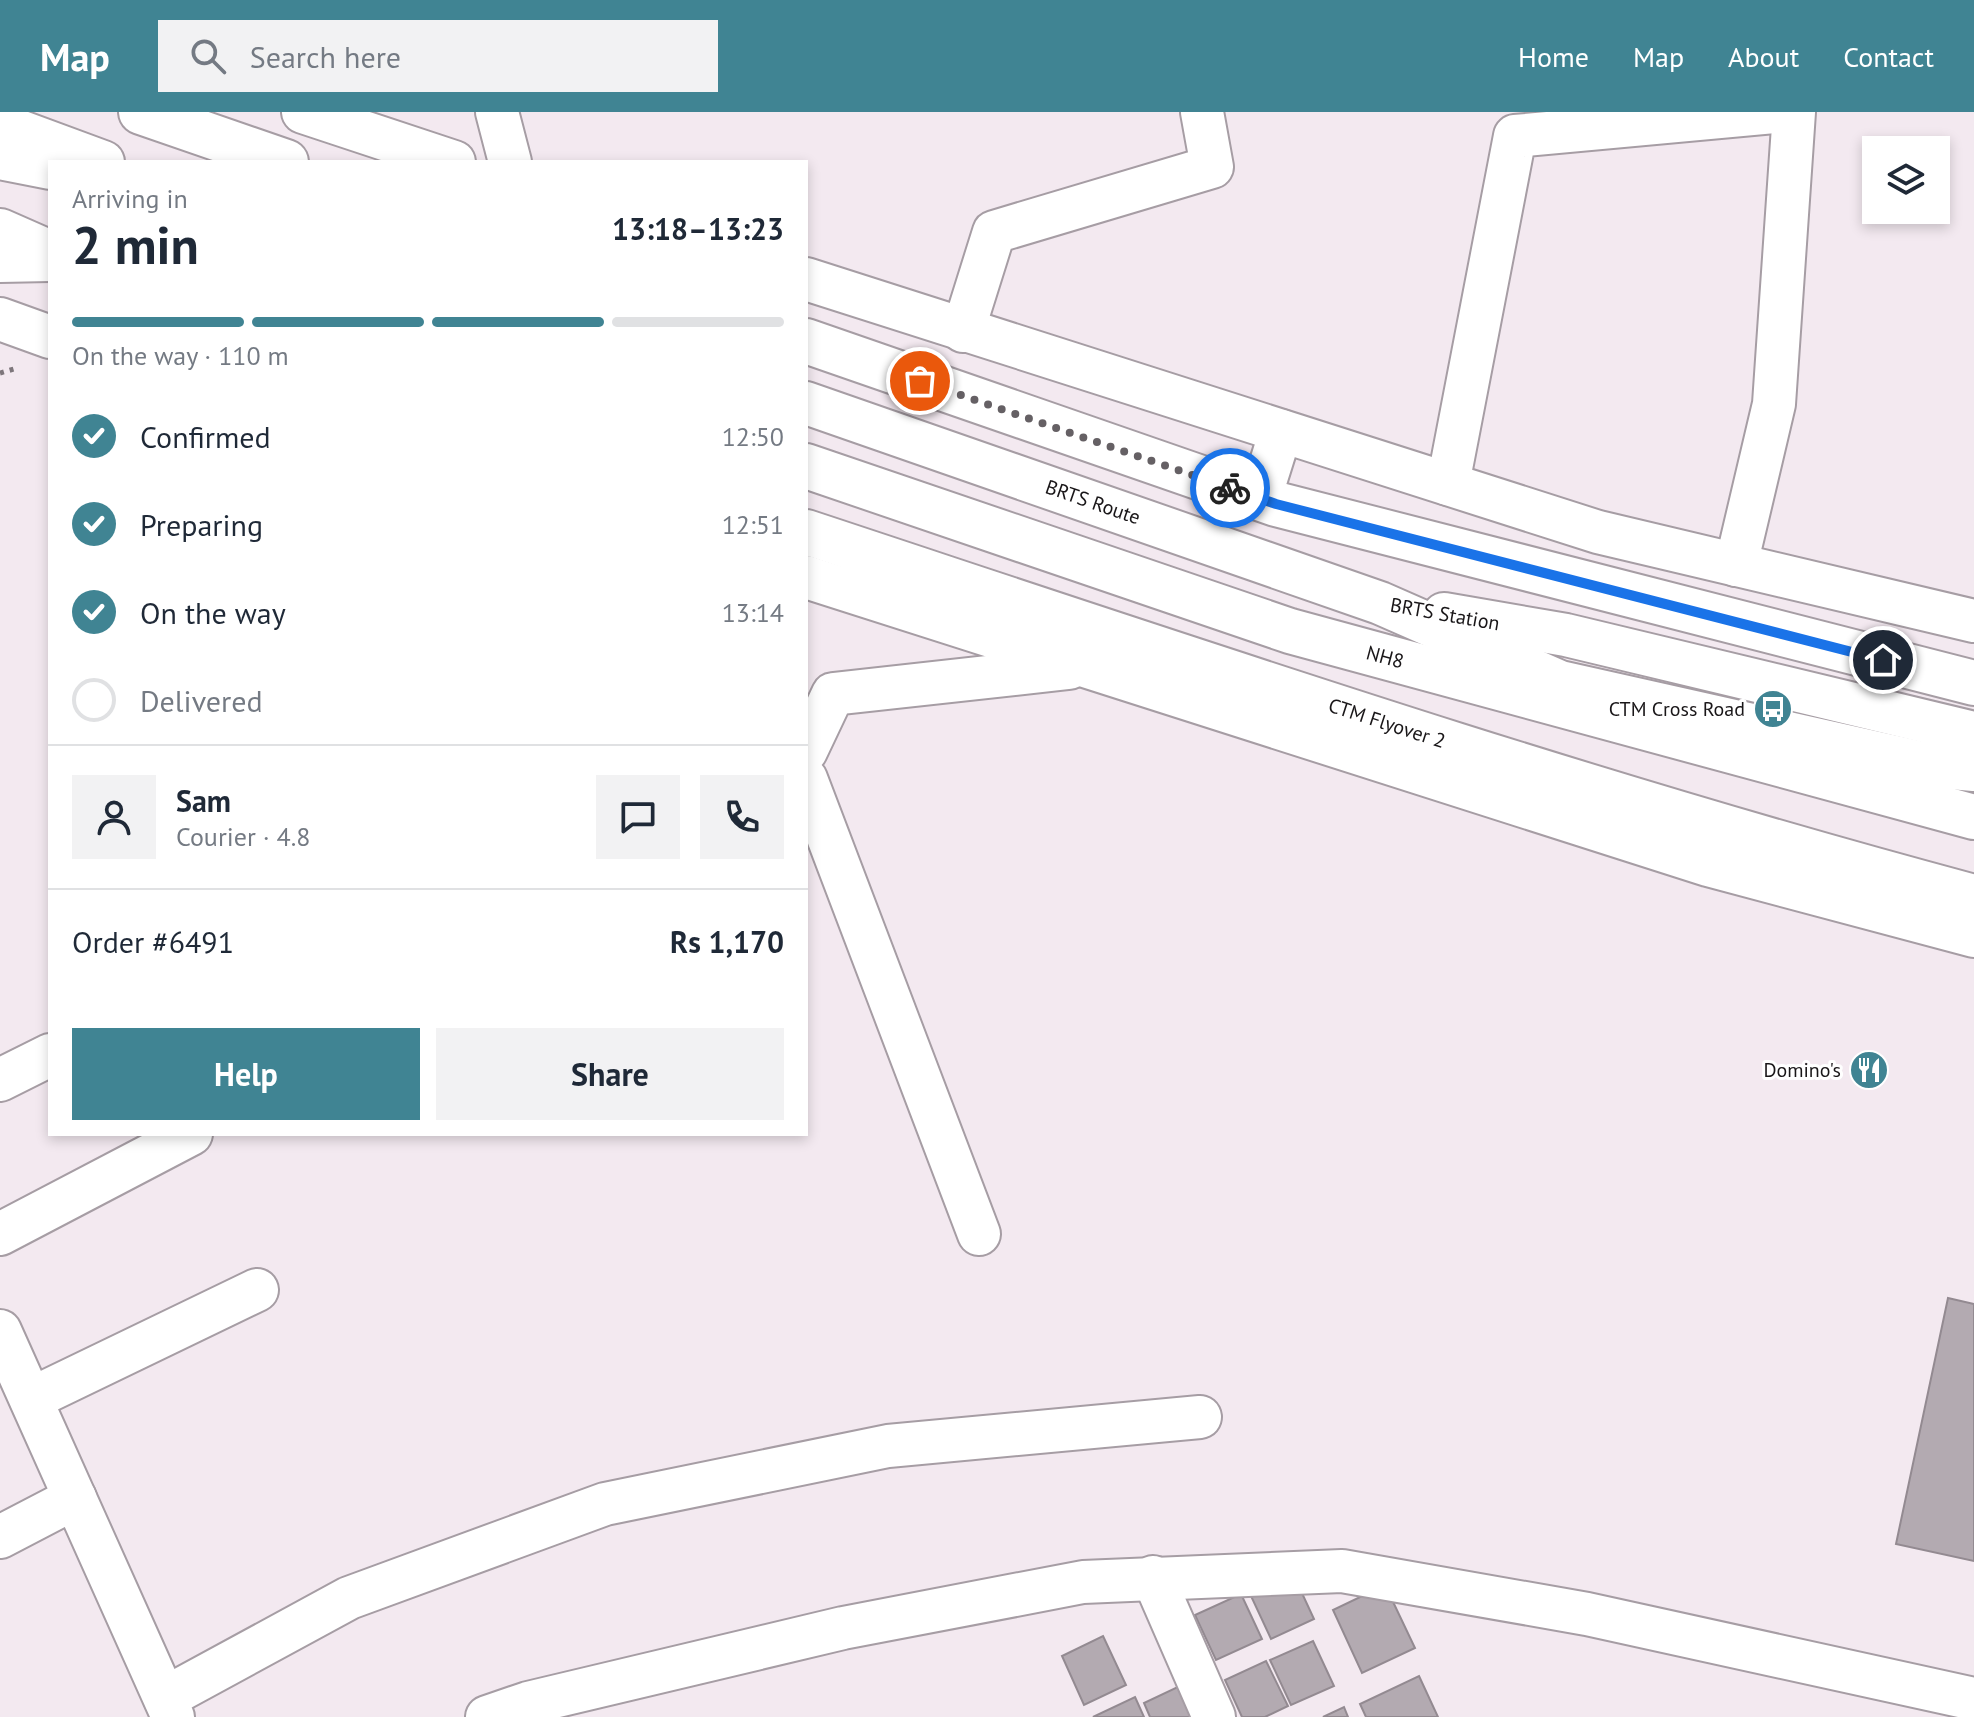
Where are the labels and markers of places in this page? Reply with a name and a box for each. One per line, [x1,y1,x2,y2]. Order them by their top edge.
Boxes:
pin [886,347,954,415]
pin [1849,626,1917,694]
bus stop icon: CTM Cross Road [1752,688,1794,730]
place label: CTM Cross Road [1609,696,1745,722]
restaurant icon: Domino's [1848,1049,1890,1091]
place label: Domino's [1763,1057,1841,1083]

